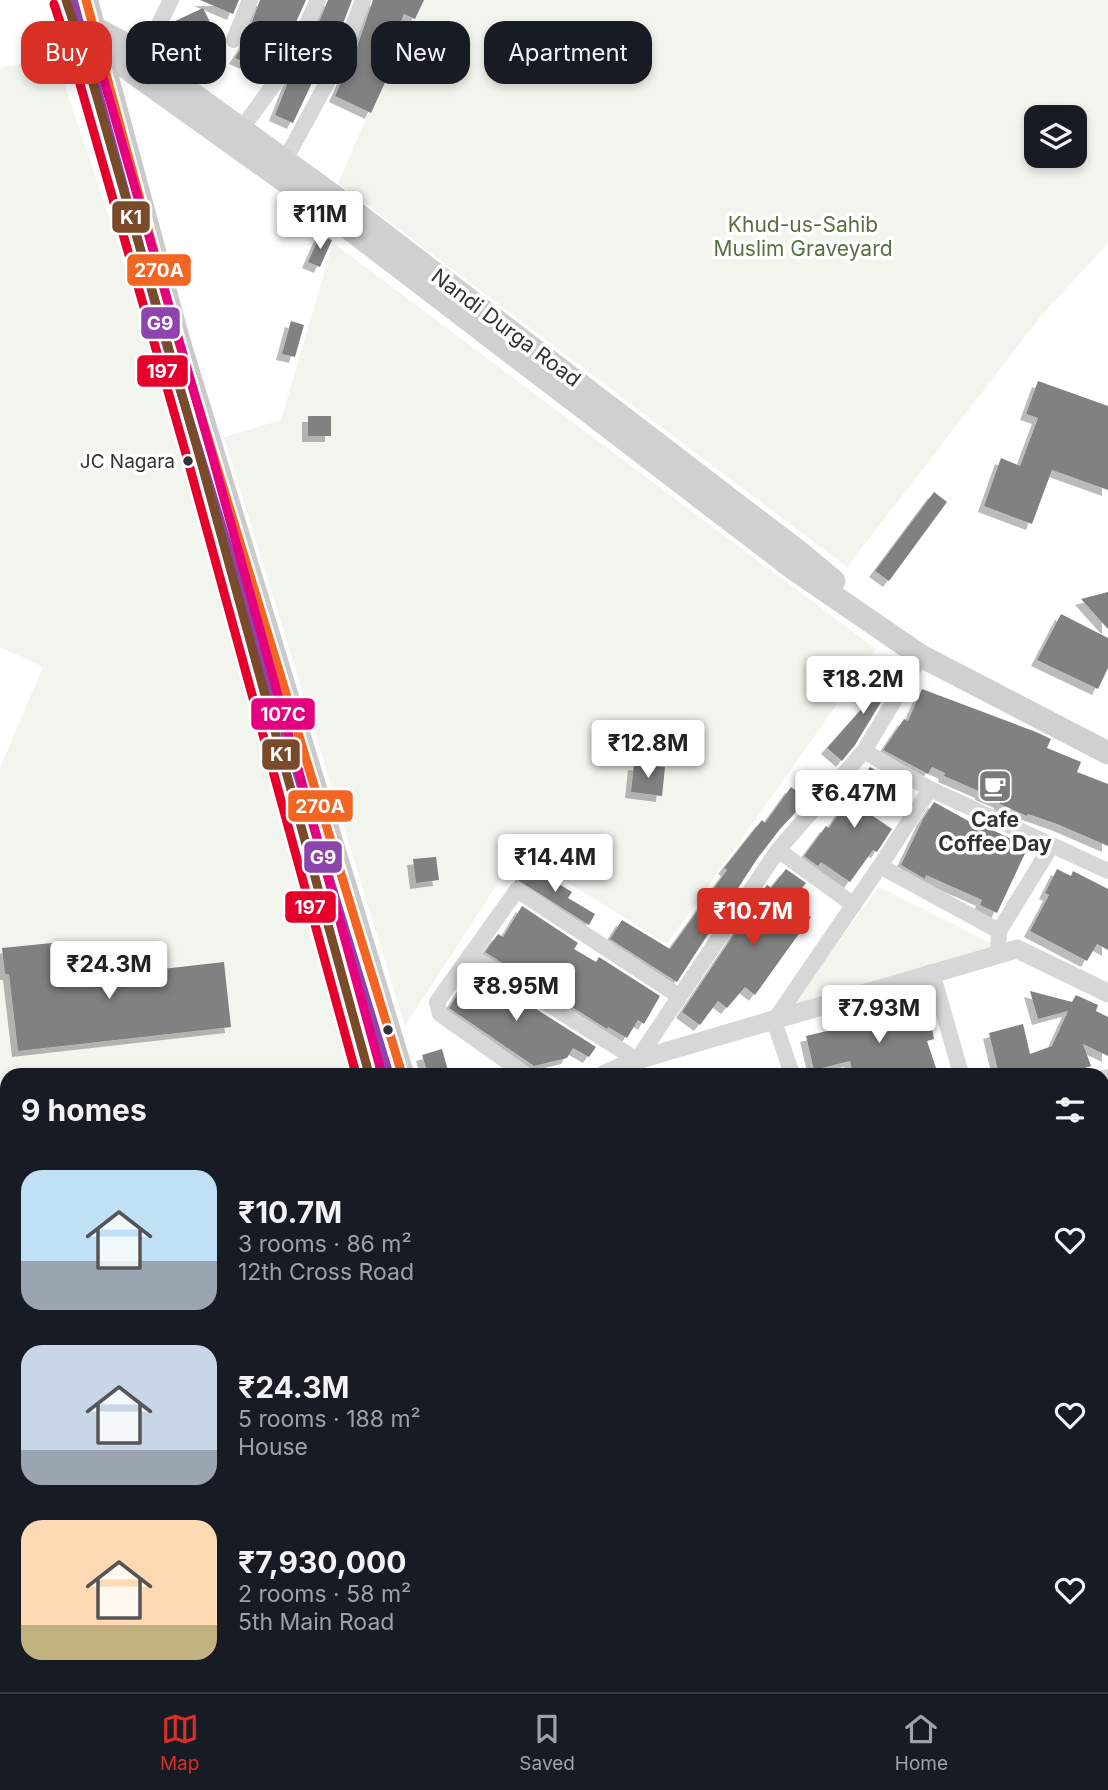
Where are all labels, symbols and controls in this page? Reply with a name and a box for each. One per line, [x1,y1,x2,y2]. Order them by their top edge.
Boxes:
chip: Buy [21,21,112,84]
chip: Rent [126,21,226,84]
chip: Filters [240,21,357,84]
chip: New [371,21,470,84]
chip: Apartment [484,21,652,84]
map controls [1024,105,1087,168]
button: layers [1024,105,1087,168]
pin: ₹11M [279,191,361,251]
line badge: K1 [111,200,151,234]
text: ₹11M [293,200,347,228]
text: K1 [120,206,142,229]
park label: Khud-us-Sahib Muslim Graveyard [713,212,893,261]
line badge: 270A [126,253,192,287]
text: 270A [134,259,184,282]
street label: Nandi Durga Road [427,263,586,392]
line badge: G9 [140,306,181,340]
text: G9 [147,312,173,335]
line badge: 197 [136,354,189,388]
text: 197 [146,360,178,383]
place label: JC Nagara [80,450,175,473]
marker: JC Nagara [181,454,195,468]
pin: ₹18.2M [806,656,920,716]
text: ₹18.2M [822,665,904,693]
line badge: 107C [250,697,316,731]
text: 107C [260,703,306,726]
pin: ₹12.8M [591,720,705,780]
text: ₹12.8M [608,729,688,757]
line badge: K1 [261,738,301,771]
text: K1 [270,743,292,766]
cafe icon: Cafe Coffee Day [976,767,1014,805]
pin: ₹6.47M [797,770,911,830]
text: ₹6.47M [811,779,897,807]
line badge: 270A [287,789,354,823]
text: 270A [295,795,345,818]
place label: Cafe Coffee Day [938,807,1052,856]
pin: ₹14.4M [498,834,612,894]
line badge: G9 [303,840,343,874]
text: ₹14.4M [514,843,596,871]
text: G9 [310,846,336,869]
pin: ₹10.7M [696,888,810,948]
line badge: 197 [284,890,337,924]
text: 197 [294,896,326,919]
text: ₹10.7M [713,897,793,925]
pin: ₹24.3M [52,942,166,1001]
text: ₹24.3M [66,950,152,978]
pin: ₹8.95M [459,964,573,1023]
text: ₹8.95M [473,972,559,1000]
pin: ₹7.93M [822,986,936,1045]
text: ₹7.93M [838,994,920,1022]
unlabelled marker [381,1023,395,1037]
icon: filters [1051,1091,1089,1129]
text: 9 homes [21,1092,147,1128]
text: ₹10.7M [238,1194,342,1230]
icon: home [77,1198,161,1282]
icon: heart [1051,1221,1089,1259]
text: 3 rooms · 86 m² [238,1230,412,1258]
text: 12th Cross Road [238,1258,414,1286]
text: ₹24.3M [238,1369,350,1405]
icon: home [77,1373,161,1457]
icon: heart [1051,1396,1089,1434]
text: 5 rooms · 188 m² [238,1405,421,1433]
text: House [238,1433,308,1461]
text: ₹7,930,000 [238,1544,407,1580]
icon: home [77,1548,161,1632]
icon: heart [1051,1571,1089,1609]
text: 2 rooms · 58 m² [238,1580,411,1608]
text: 5th Main Road [238,1608,394,1636]
tab: Map [160,1710,199,1775]
tab: Saved [519,1710,575,1775]
tab: Home [895,1710,948,1775]

